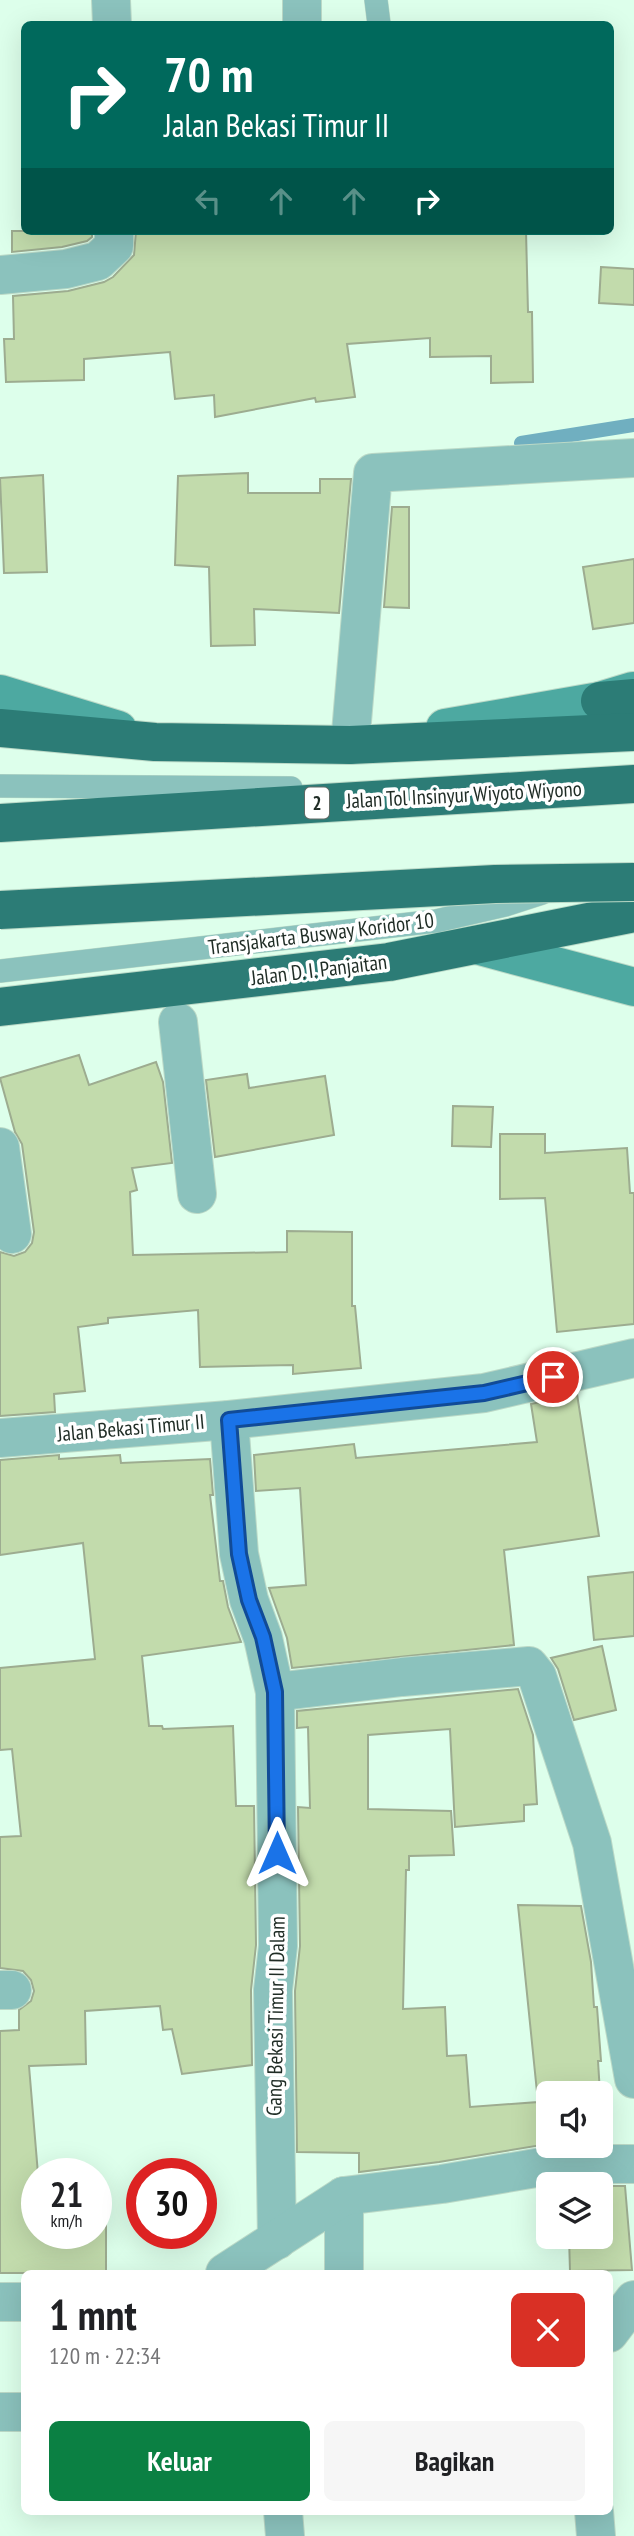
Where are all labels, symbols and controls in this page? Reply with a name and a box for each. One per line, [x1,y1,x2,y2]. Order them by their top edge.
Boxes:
text: 70 m [164,42,253,106]
icon: right [49,49,140,140]
text: Jalan Bekasi Timur II [164,104,389,146]
icon: left [189,182,227,220]
icon: ahead [262,182,300,220]
icon: ahead [335,182,373,220]
icon: right [408,182,446,220]
street label: Jalan Tol Insinyur Wiyoto Wiyono [345,775,582,814]
road number: 2 [305,788,329,818]
street label: Transjakarta Busway Koridor 10 [207,906,435,961]
street label: Jalan D. I. Panjaitan [248,948,388,991]
pin [523,1347,583,1407]
icon: arrive [534,1358,572,1396]
street label: Jalan Bekasi Timur II [55,1408,206,1447]
position arrow [240,1816,314,1890]
street label: Gang Bekasi Timur II Dalam [260,1916,291,2116]
map controls [536,2081,613,2249]
button: sound [536,2081,613,2158]
speed limit sign: 30 [126,2158,217,2249]
text: 21 [50,2171,83,2217]
button: layers [536,2172,613,2249]
text: km/h [51,2209,82,2232]
text: 1 mnt [49,2287,137,2342]
button: close [511,2293,585,2367]
text: 120 m · 22:34 [49,2341,161,2370]
button: Keluar [49,2421,310,2501]
button: Bagikan [324,2421,585,2501]

